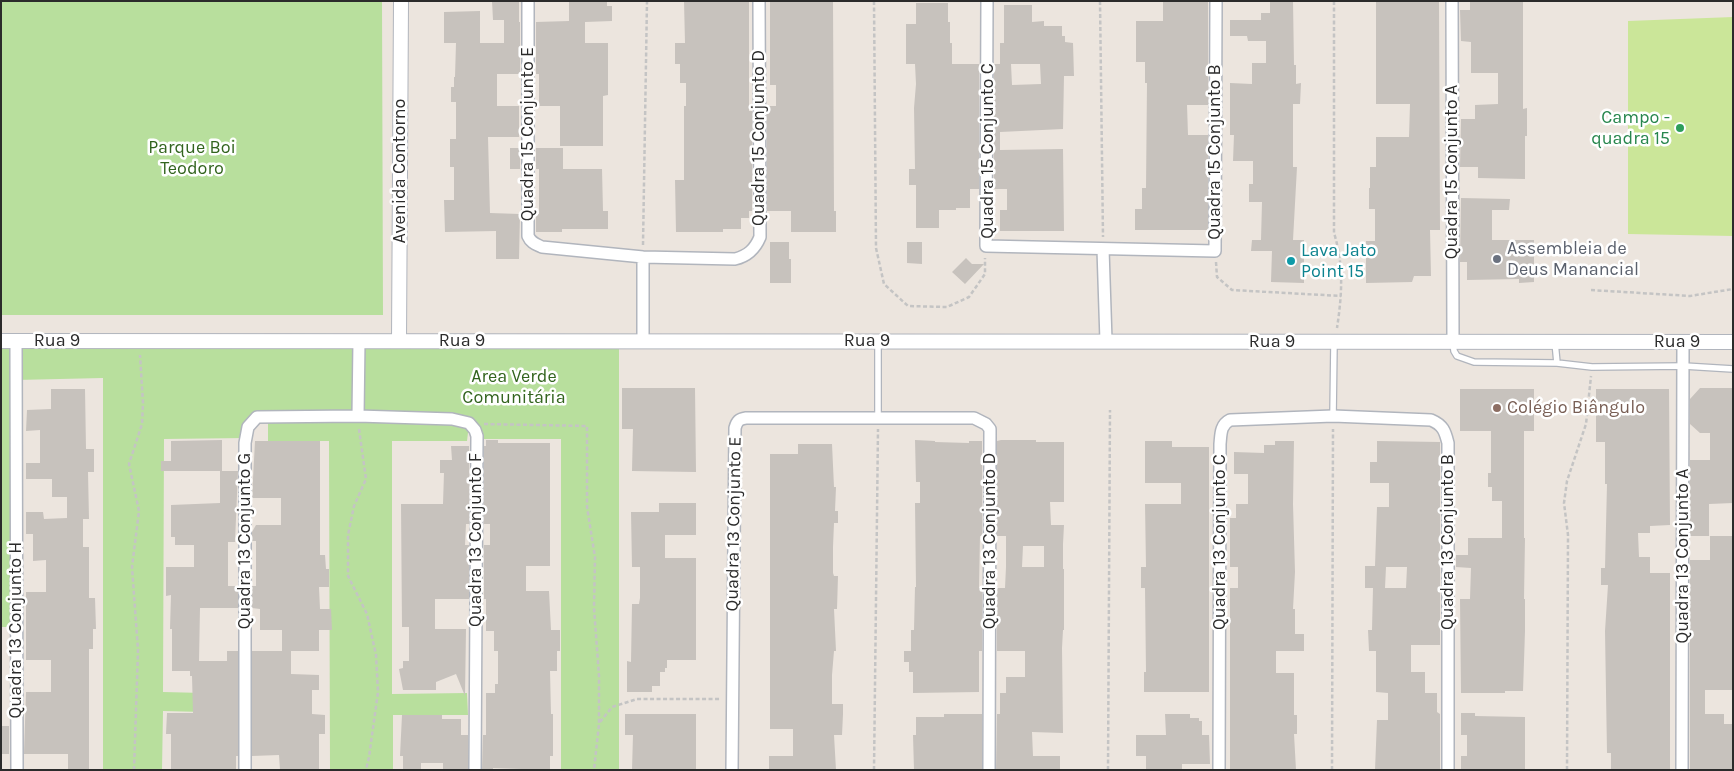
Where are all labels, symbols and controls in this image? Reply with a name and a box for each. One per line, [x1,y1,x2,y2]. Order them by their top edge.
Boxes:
street label: Quadra 15 Conjunto E [517,47,539,221]
street label: Quadra 15 Conjunto D [748,50,770,226]
street label: Quadra 15 Conjunto C [977,63,999,239]
street label: Quadra 15 Conjunto B [1204,64,1226,240]
street label: Quadra 15 Conjunto A [1441,85,1463,259]
street label: Avenida Contorno [389,99,411,243]
place label: Campo - quadra 15 [1591,107,1670,150]
marker: Campo - quadra 15 [1674,122,1686,134]
park label: Parque Boi Teodoro [148,137,236,180]
place label: Assembleia de Deus Manancial [1507,238,1639,280]
place label: Lava Jato Point 15 [1301,240,1376,282]
marker: Assembleia de Deus Manancial [1491,253,1503,265]
marker: Lava Jato Point 15 [1285,255,1297,267]
street label: Rua 9 [34,330,80,352]
street label: Rua 9 [439,330,485,352]
street label: Rua 9 [844,330,890,352]
street label: Rua 9 [1249,331,1295,353]
street label: Rua 9 [1654,331,1700,353]
park label: Area Verde Comunitária [462,366,566,408]
place label: Colégio Biângulo [1507,397,1645,419]
marker: Colégio Biângulo [1491,402,1503,414]
street label: Quadra 13 Conjunto E [722,436,746,612]
street label: Quadra 13 Conjunto G [234,453,256,629]
street label: Quadra 13 Conjunto F [465,453,487,627]
street label: Quadra 13 Conjunto D [979,453,1001,629]
street label: Quadra 13 Conjunto C [1209,454,1231,630]
street label: Quadra 13 Conjunto B [1437,454,1459,630]
street label: Quadra 13 Conjunto A [1672,468,1694,644]
street label: Quadra 13 Conjunto H [5,542,27,718]

